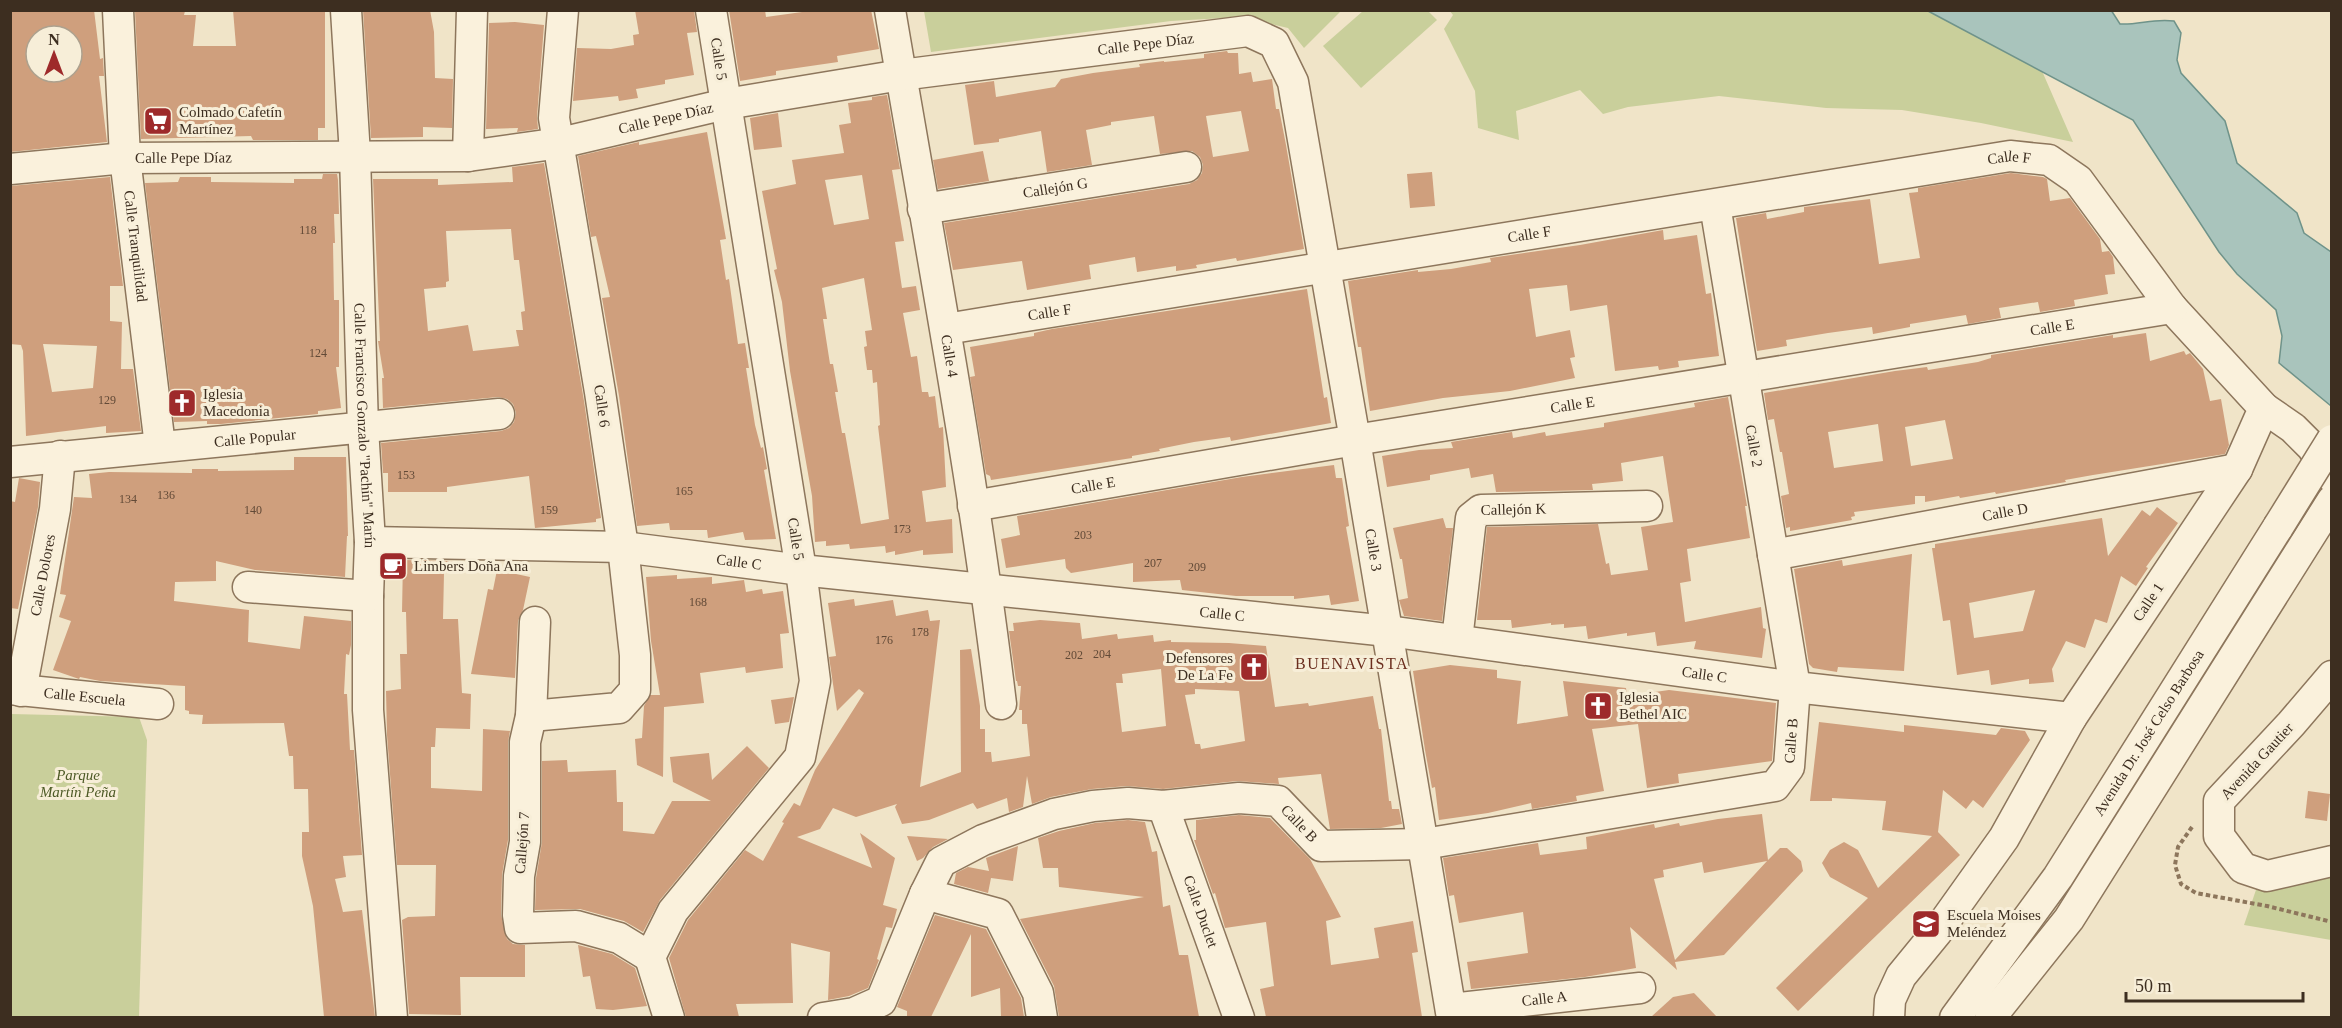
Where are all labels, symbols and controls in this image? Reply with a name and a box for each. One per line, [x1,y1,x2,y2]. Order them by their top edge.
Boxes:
north arrow [24,24,84,84]
street label: Calle Pepe Díaz [1097,30,1195,58]
text: N [48,31,60,48]
street label: Calle 5 [708,37,730,81]
street label: Calle Pepe Díaz [617,99,715,137]
place label: Colmado Cafetín Martínez [179,104,282,137]
supermarket icon: Colmado Cafetín Martínez [142,105,174,137]
street label: Calle F [1986,148,2032,168]
street label: Calle Pepe Díaz [135,149,232,166]
street label: Callejón G [1022,175,1089,201]
street label: Calle Tranquilidad [121,190,150,303]
house number: 118 [299,223,317,237]
street label: Calle F [1506,223,1552,246]
street label: Calle F [1027,301,1073,324]
street label: Calle Francisco Gonzalo "Pachín" Marín [351,303,378,549]
street label: Calle E [2029,316,2076,339]
street label: Calle 4 [938,333,961,379]
house number: 124 [309,346,327,360]
street label: Calle 6 [591,384,613,429]
place label: Iglesia Macedonia [203,386,270,419]
church icon: Iglesia Macedonia [166,387,198,419]
house number: 129 [98,393,116,407]
street label: Calle E [1549,393,1596,416]
street label: Calle 2 [1742,423,1766,469]
street label: Calle Popular [213,426,296,450]
house number: 153 [397,468,415,482]
street label: Calle E [1070,474,1117,497]
house number: 165 [675,484,693,498]
house number: 136 [157,488,175,502]
house number: 134 [119,492,137,506]
street label: Callejón K [1480,500,1546,518]
street label: Calle D [1981,500,2029,524]
house number: 140 [244,503,262,517]
house number: 159 [540,503,558,517]
street label: Calle 5 [785,517,807,561]
house number: 173 [893,522,911,536]
street label: Calle 3 [1362,527,1385,572]
house number: 203 [1074,528,1092,542]
street label: Calle Dolores [27,533,58,617]
cafe icon: Limbers Doña Ana [377,550,409,582]
street label: Calle C [715,551,763,573]
house number: 207 [1144,556,1162,570]
place label: Limbers Doña Ana [414,558,528,574]
house number: 209 [1188,560,1206,574]
street label: Calle 1 [2129,580,2167,624]
house number: 168 [689,595,707,609]
street label: Calle C [1199,603,1246,624]
house number: 178 [911,625,929,639]
house number: 176 [875,633,893,647]
house number: 204 [1093,647,1111,661]
street label: Avenida Dr. José Celso Barbosa [2091,647,2207,819]
house number: 202 [1065,648,1083,662]
place label: Defensores De La Fe [1166,650,1233,683]
church icon: Defensores De La Fe [1238,651,1270,683]
district label: BUENAVISTA [1295,655,1409,672]
street label: Calle C [1681,664,1728,686]
street label: Calle Escuela [43,684,127,709]
place label: Iglesia Bethel AIC [1619,689,1687,722]
church icon: Iglesia Bethel AIC [1582,690,1614,722]
street label: Calle B [1781,717,1801,764]
street label: Avenida Gautier [2218,720,2296,802]
park label: Parque Martín Peña [39,767,116,800]
street label: Calle B [1278,801,1321,845]
street label: Callejón 7 [512,811,532,875]
street label: Calle Duclet [1181,873,1221,950]
place label: Escuela Moises Meléndez [1947,907,2041,940]
school or university icon: Escuela Moises Meléndez [1910,908,1942,940]
scale bar [2126,965,2303,1003]
text: 50 m [2135,976,2172,996]
street label: Calle A [1521,988,1568,1009]

